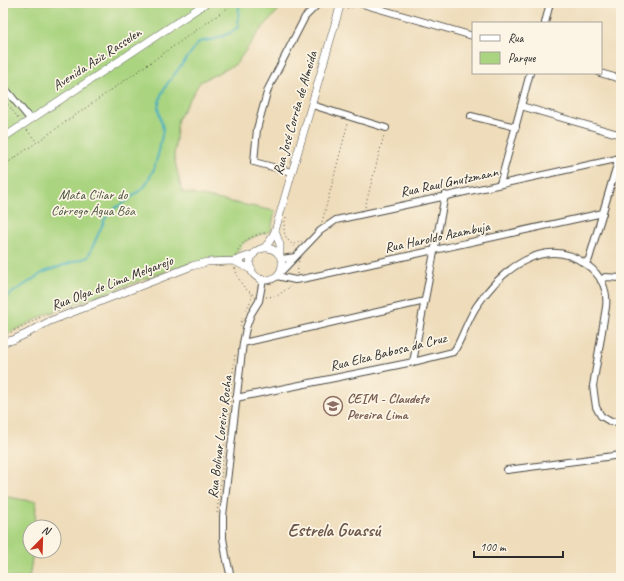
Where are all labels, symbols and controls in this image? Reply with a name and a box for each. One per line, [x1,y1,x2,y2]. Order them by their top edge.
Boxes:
legend [472,22,602,74]
street label: Avenida Aziz Rasselen [49,24,145,94]
text: Rua [508,30,525,46]
street label: Rua José Corrêa de Almeida [269,48,321,177]
text: Parque [508,50,537,66]
street label: Rua Raul Gnutzmann [399,163,500,201]
park label: Mata Ciliar do Córrego Água Bôa [51,186,136,219]
street label: Rua Haroldo Azambuja [383,217,492,256]
street label: Rua Olga de Lima Melgarejo [49,252,176,314]
street label: Rua Elza Babosa da Cruz [328,329,449,375]
street label: Rua Bolivar Loreiro Rocha [204,373,236,499]
place label: CEIM - Claudete Pereira Lima [347,390,430,423]
school or university icon: CEIM - Claudete Pereira Lima [322,395,344,417]
north arrow [22,519,62,559]
district label: Estrela Guassú [288,519,382,541]
text: N [40,522,54,538]
scale bar [474,533,563,559]
text: 100 m [480,539,507,555]

